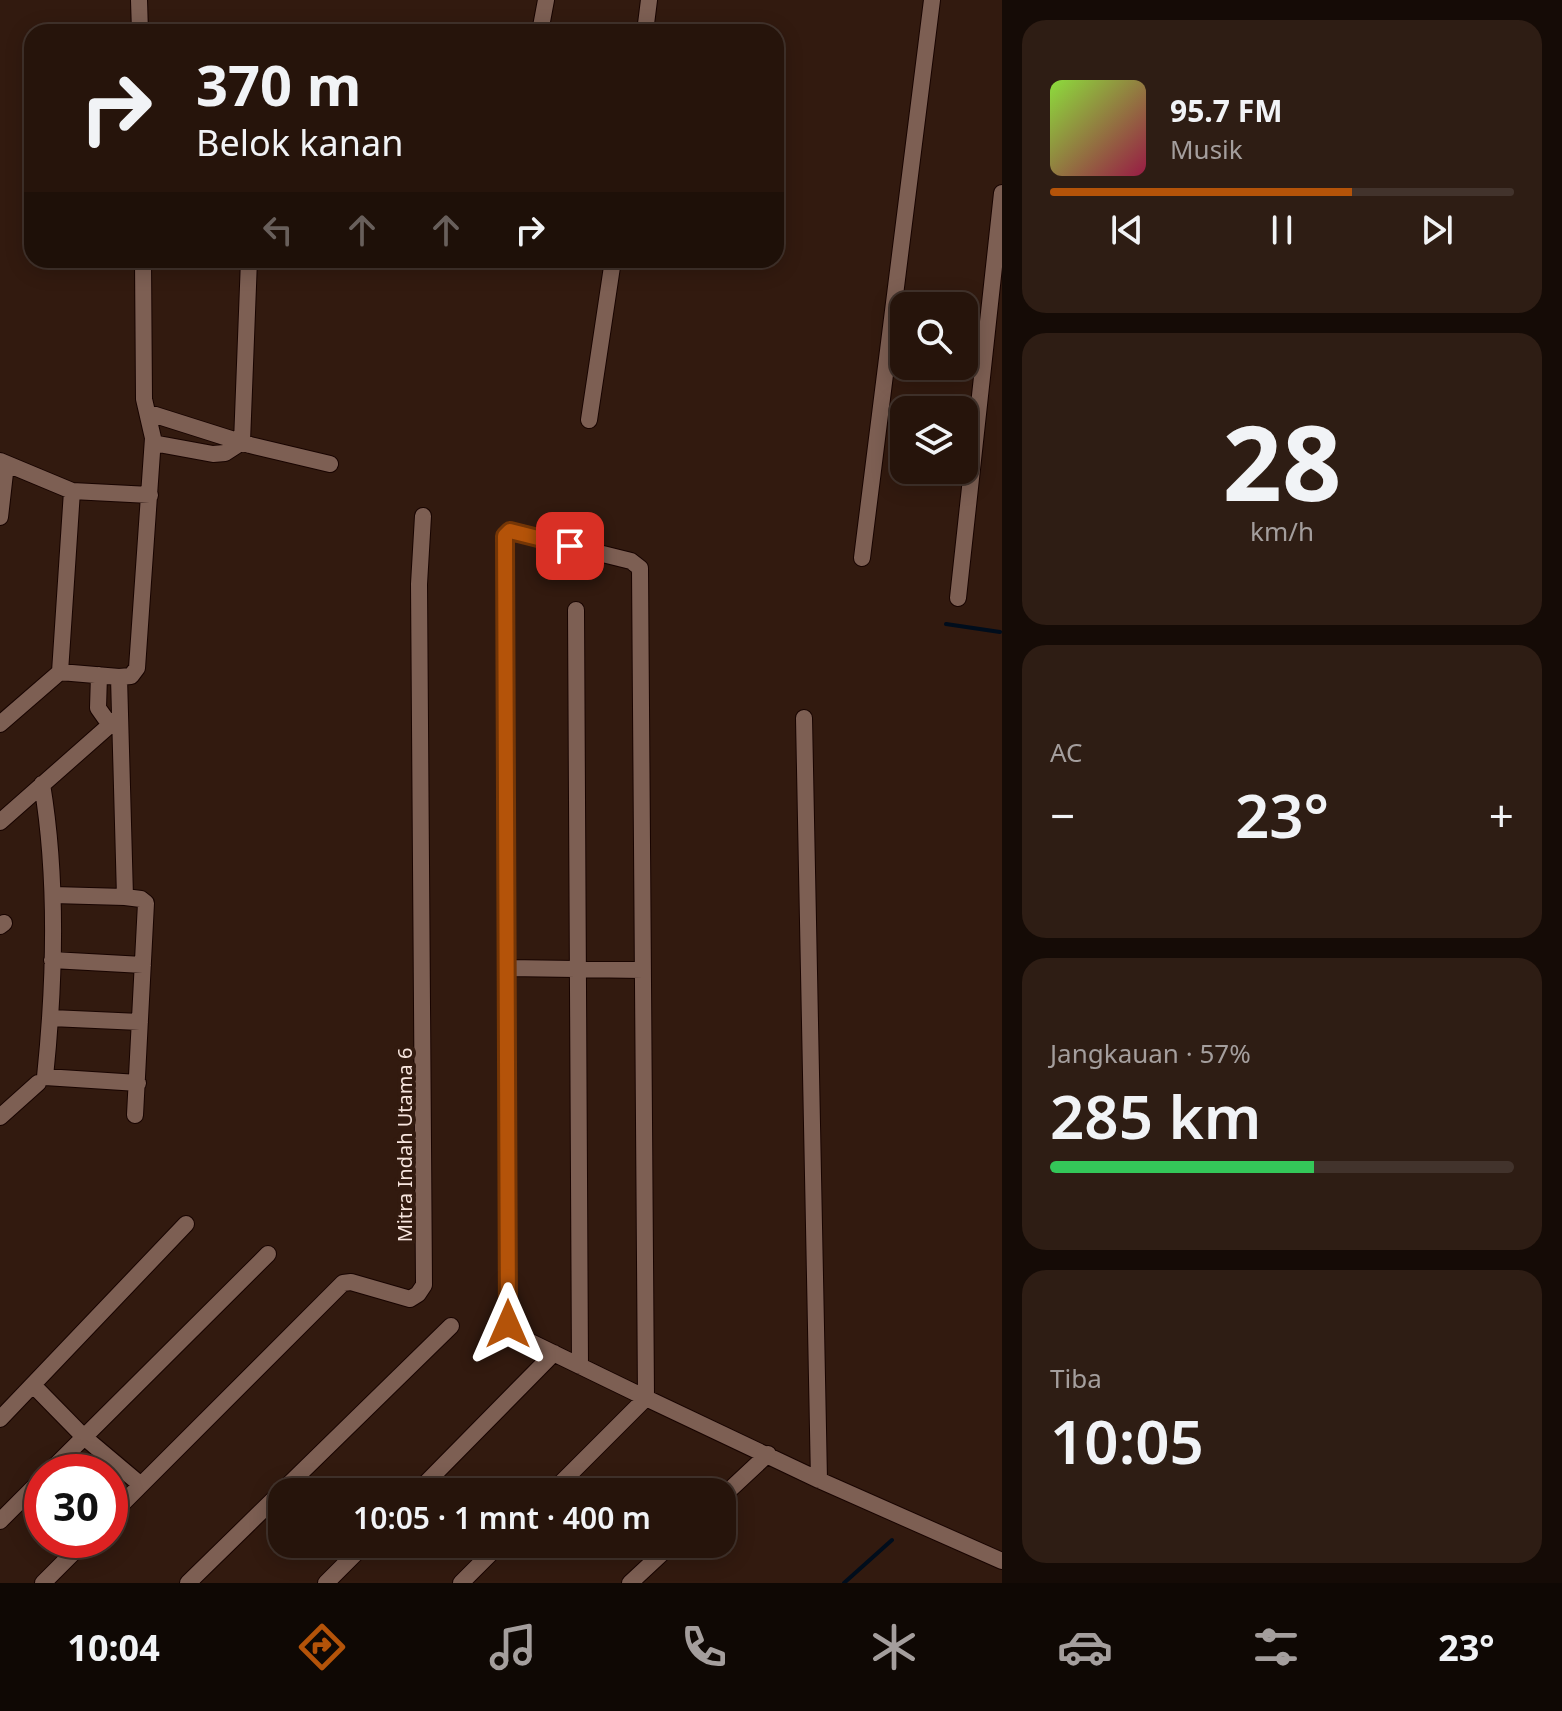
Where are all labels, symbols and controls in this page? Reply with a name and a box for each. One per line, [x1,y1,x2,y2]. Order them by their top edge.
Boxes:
text: 370 m [196,46,361,122]
icon: right [64,56,168,160]
text: 95.7 FM [1170,90,1282,131]
text: Belok kanan [196,118,403,167]
text: Musik [1170,131,1243,167]
icon: left [256,208,300,252]
icon: ahead [340,208,384,252]
icon: ahead [424,208,468,252]
icon: right [508,208,552,252]
icon: previous [1105,208,1149,252]
icon: pause [1260,208,1304,252]
icon: next [1415,208,1459,252]
map controls [890,292,978,484]
button: search [890,292,978,380]
text: 28 [1223,390,1341,531]
button: layers [890,396,978,484]
pin [536,512,604,580]
text: km/h [1250,513,1314,549]
icon: arrive [548,524,592,568]
text: AC [1050,734,1083,770]
text: 23° [1235,774,1329,856]
text: − [1050,785,1075,845]
text: + [1489,785,1514,845]
text: Jangkauan · 57% [1050,1035,1251,1071]
street label: Mitra Indah Utama 6 [391,1048,418,1242]
text: 285 km [1050,1075,1261,1157]
position arrow [466,1282,550,1366]
text: Tiba [1050,1360,1102,1396]
text: 10:05 [1050,1400,1204,1482]
speed limit sign: 30 [24,1454,128,1558]
text: 10:05 · 1 mnt · 400 m [353,1497,651,1538]
icon: directions [294,1619,350,1675]
icon: music [485,1619,541,1675]
icon: phone [676,1619,732,1675]
icon: climate [866,1619,922,1675]
icon: car [1057,1619,1113,1675]
icon: filters [1248,1619,1304,1675]
text: 10:04 [67,1623,160,1672]
text: 23° [1438,1623,1495,1672]

